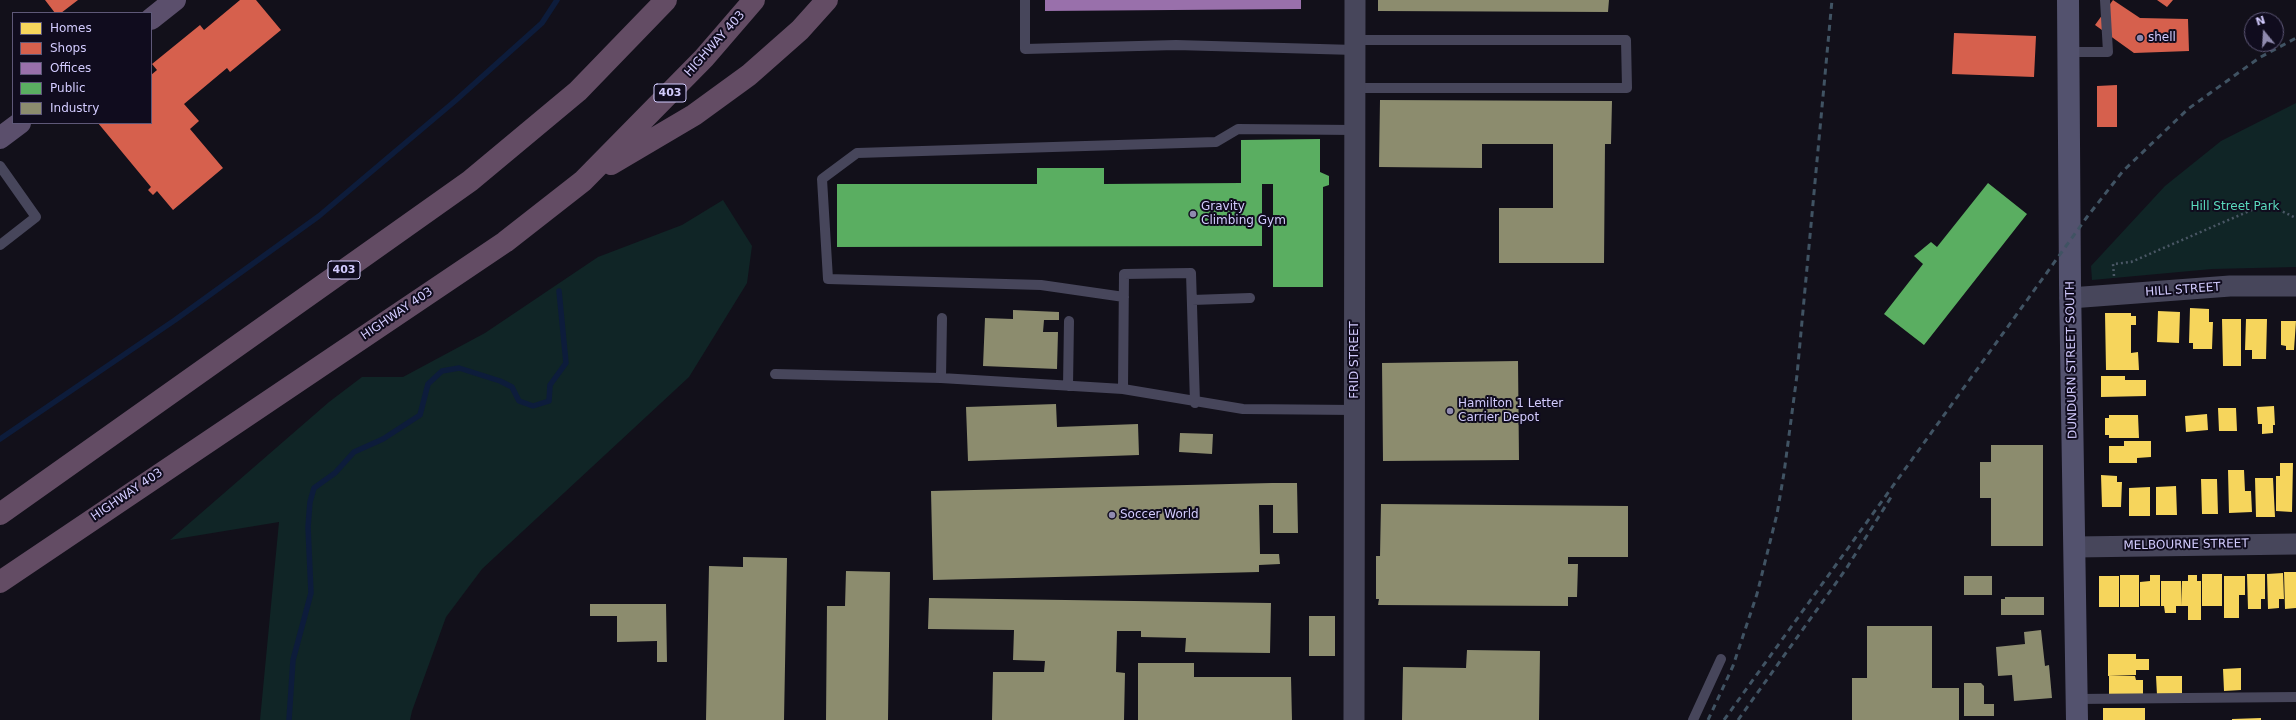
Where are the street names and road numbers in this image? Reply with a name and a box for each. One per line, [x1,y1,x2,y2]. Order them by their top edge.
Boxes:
street label: HIGHWAY 403 [682,8,748,80]
road number: 403 [654,84,686,102]
road number: 403 [328,261,360,279]
street label: HILL STREET [2145,280,2221,300]
street label: DUNDURN STREET SOUTH [2063,281,2081,439]
street label: HIGHWAY 403 [358,285,436,343]
street label: FRID STREET [1348,321,1362,399]
street label: HIGHWAY 403 [88,466,166,524]
street label: MELBOURNE STREET [2123,537,2249,553]

